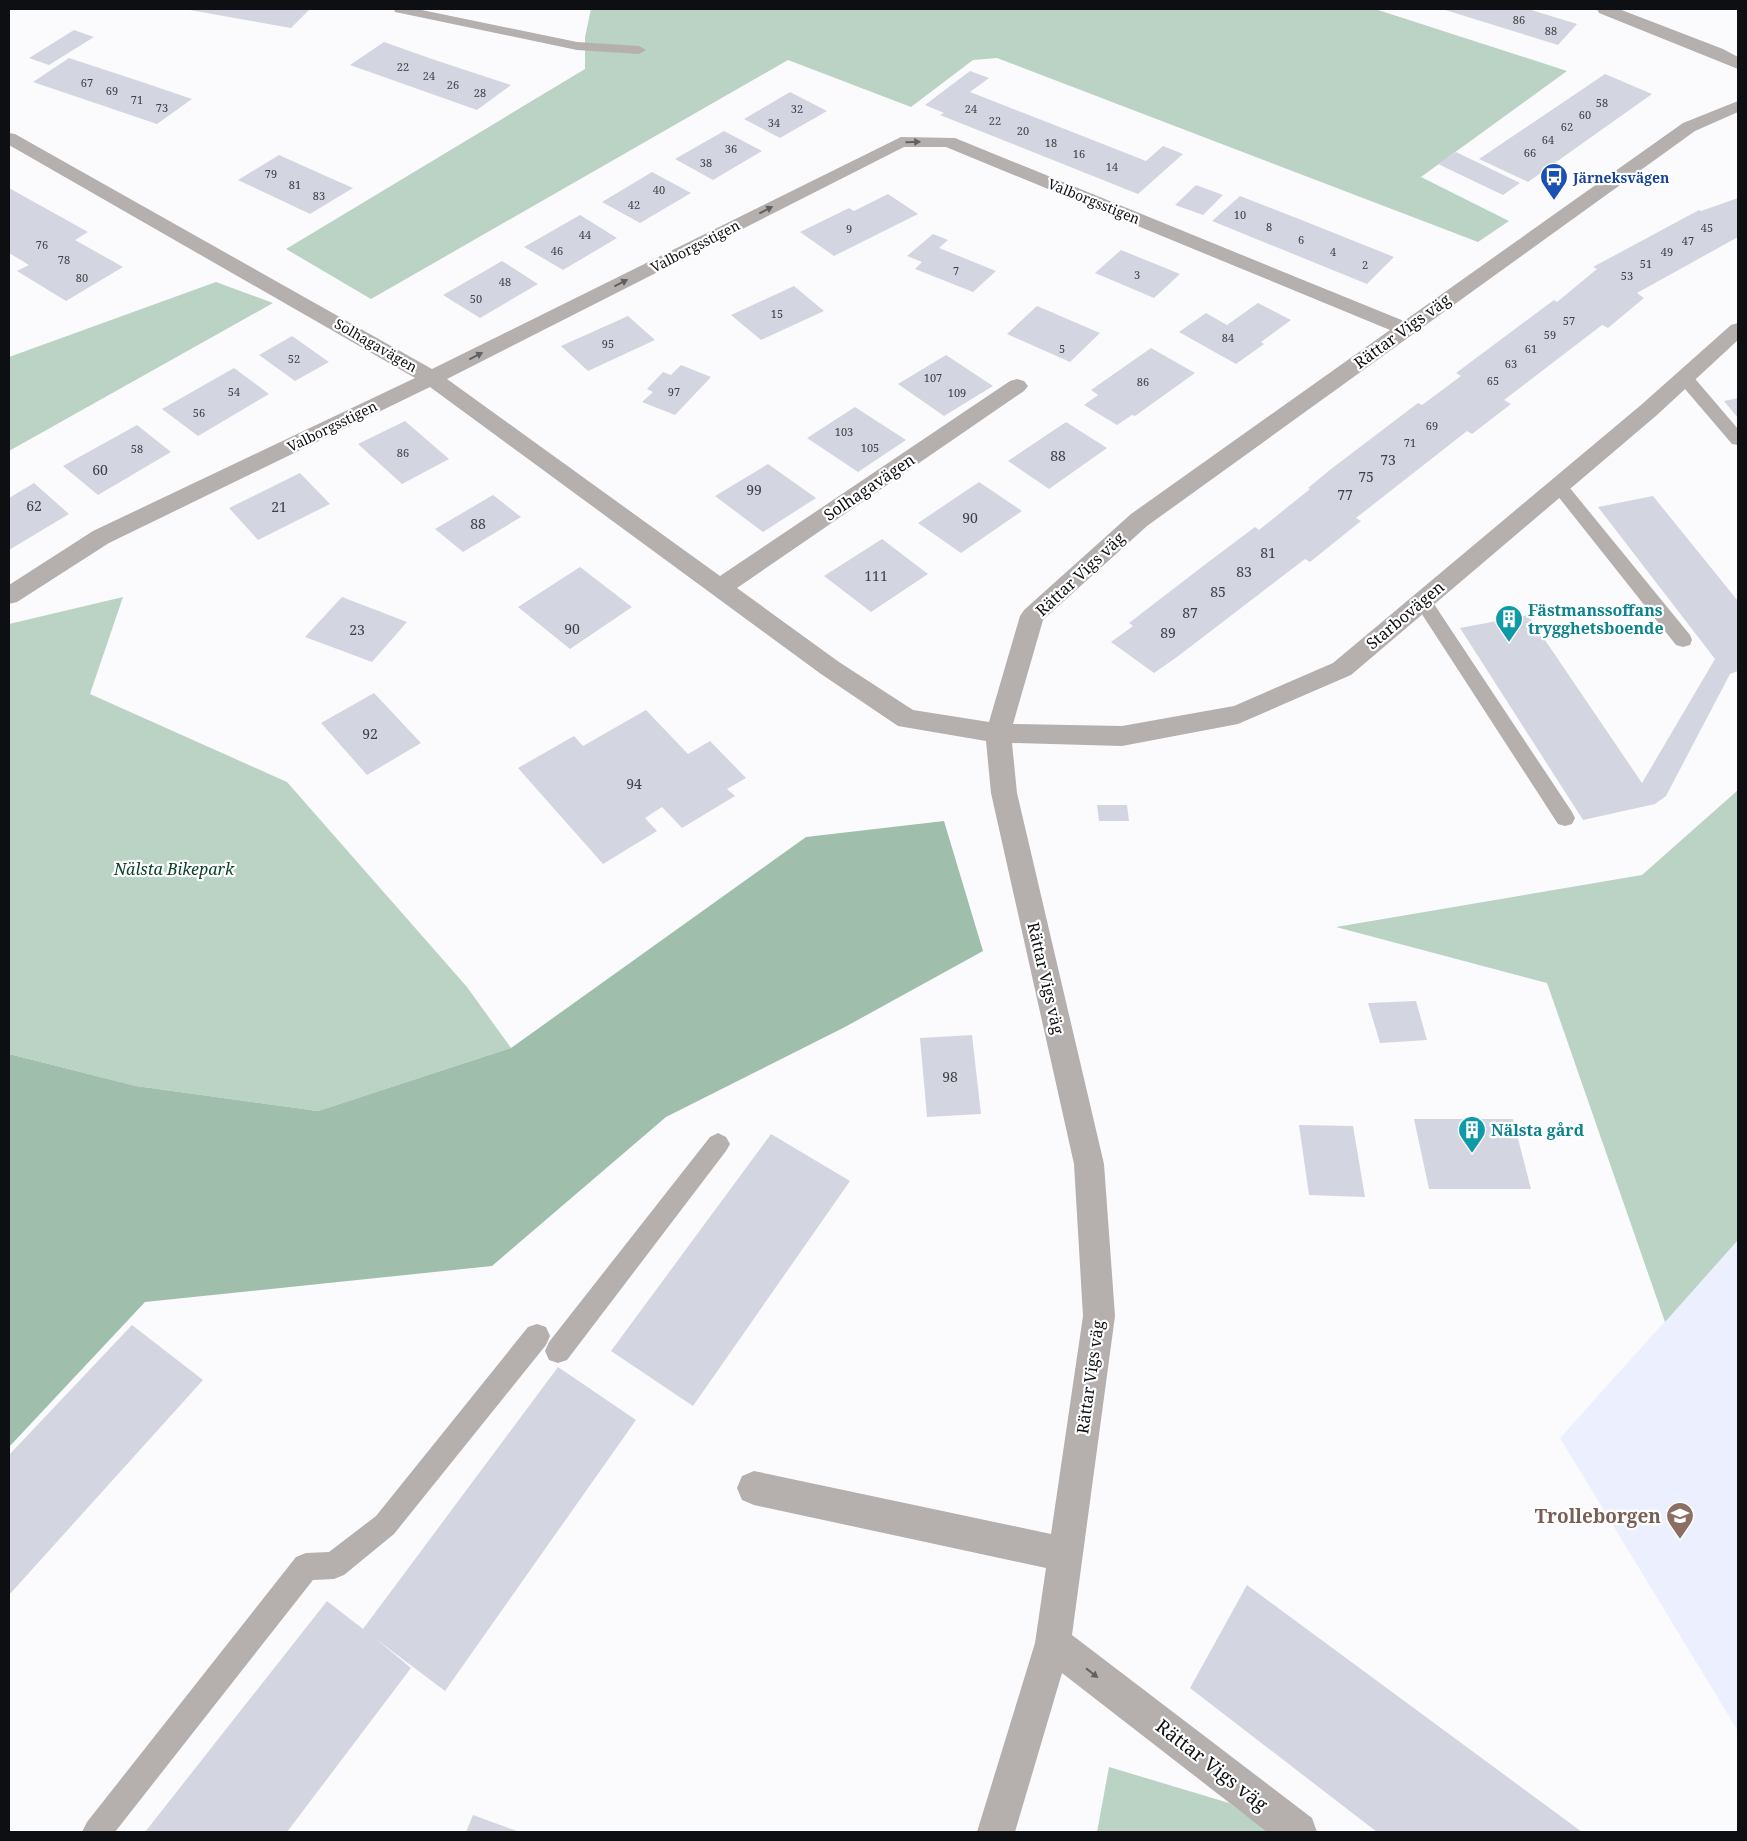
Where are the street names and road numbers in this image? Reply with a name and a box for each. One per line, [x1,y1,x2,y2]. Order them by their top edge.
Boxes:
street label: Valborgsstigen [1045,174,1143,228]
street label: Valborgsstigen [647,215,743,277]
street label: Rättar Vigs väg [1349,288,1455,373]
street label: Solhagavägen [331,314,421,376]
street label: Valborgsstigen [284,396,380,456]
street label: Solhagavägen [819,448,919,526]
street label: Rättar Vigs väg [1031,527,1130,621]
street label: Starbovägen [1361,576,1449,654]
street label: Rättar Vigs väg [1022,920,1070,1037]
street label: Rättar Vigs väg [1071,1319,1109,1435]
street label: Rättar Vigs väg [1151,1713,1273,1817]

